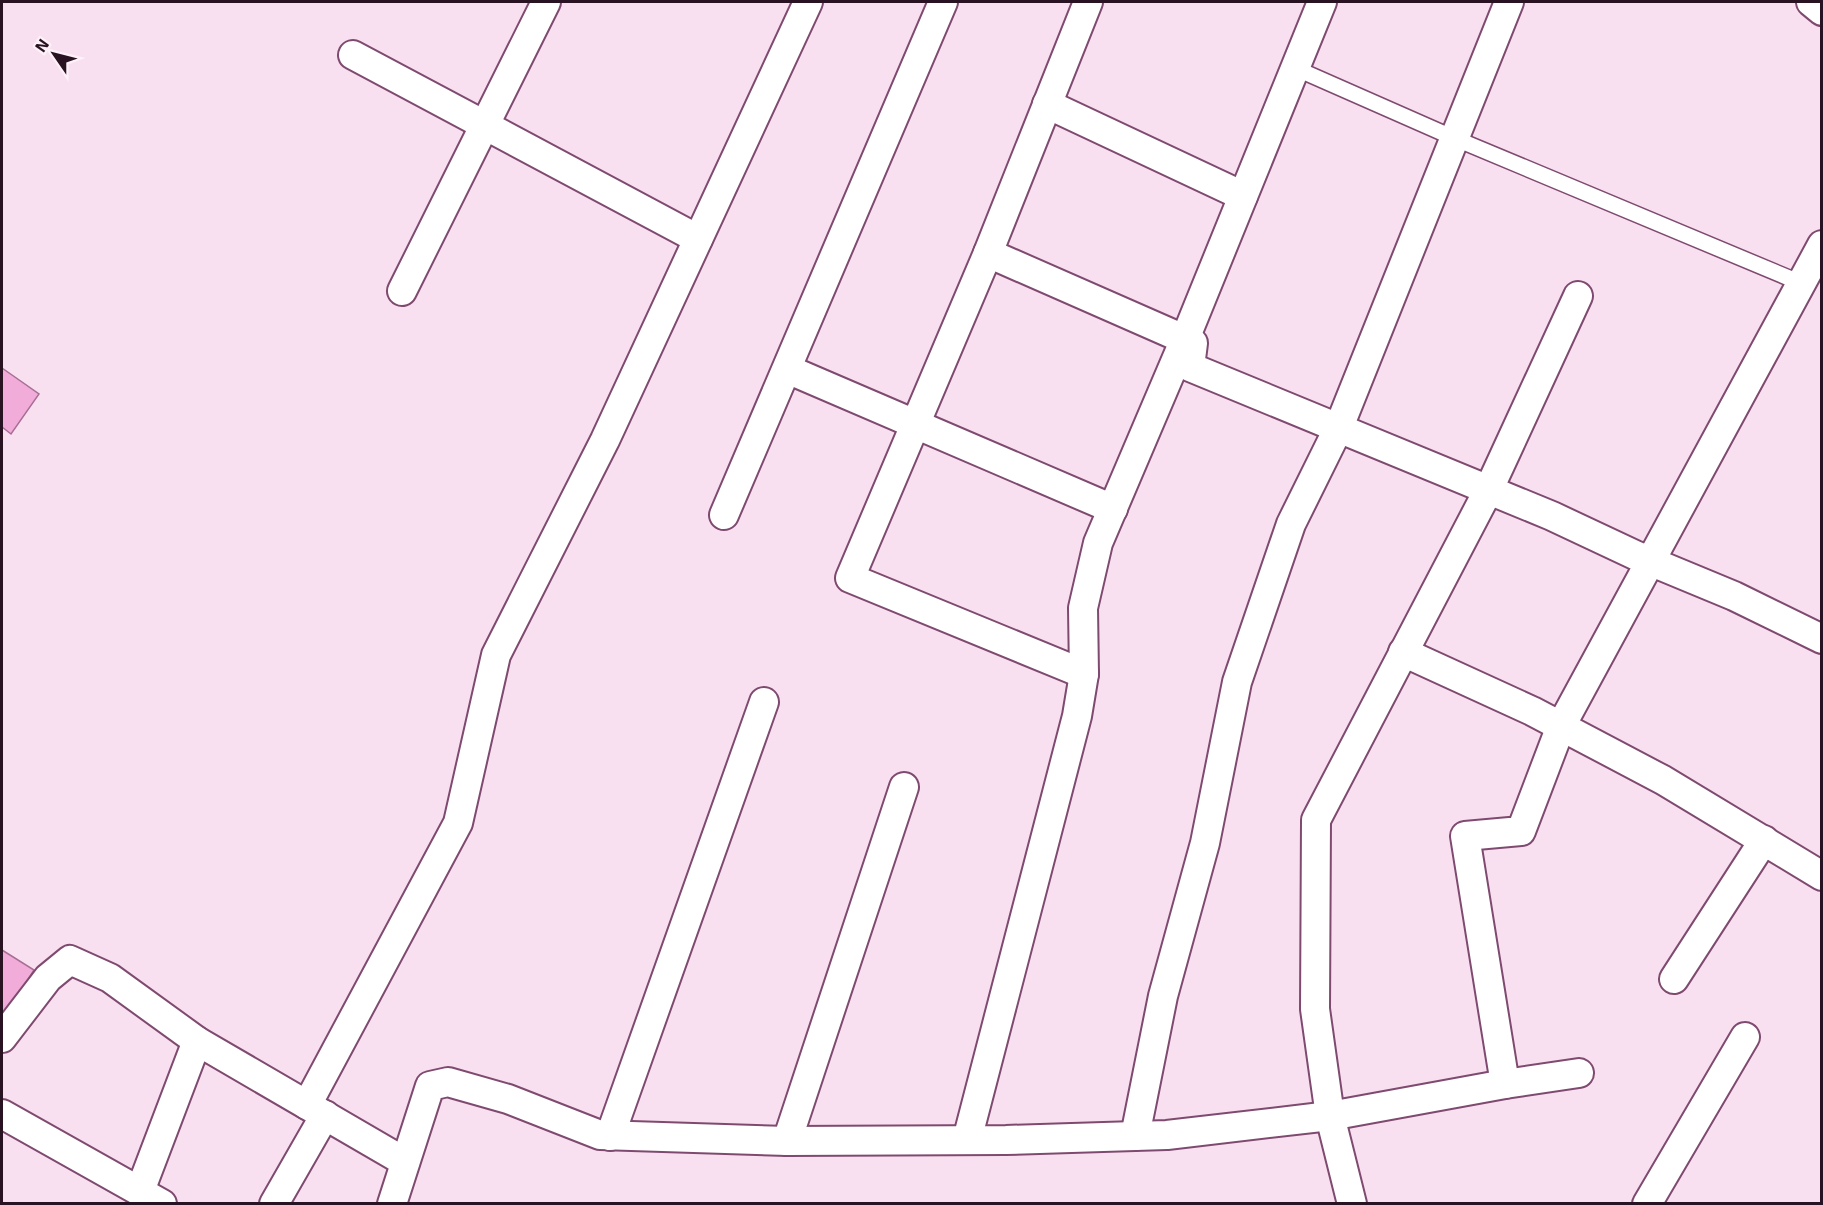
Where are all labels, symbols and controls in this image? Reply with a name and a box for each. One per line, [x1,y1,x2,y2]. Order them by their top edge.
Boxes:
north arrow [24,24,84,84]
text: N [30,35,52,55]

